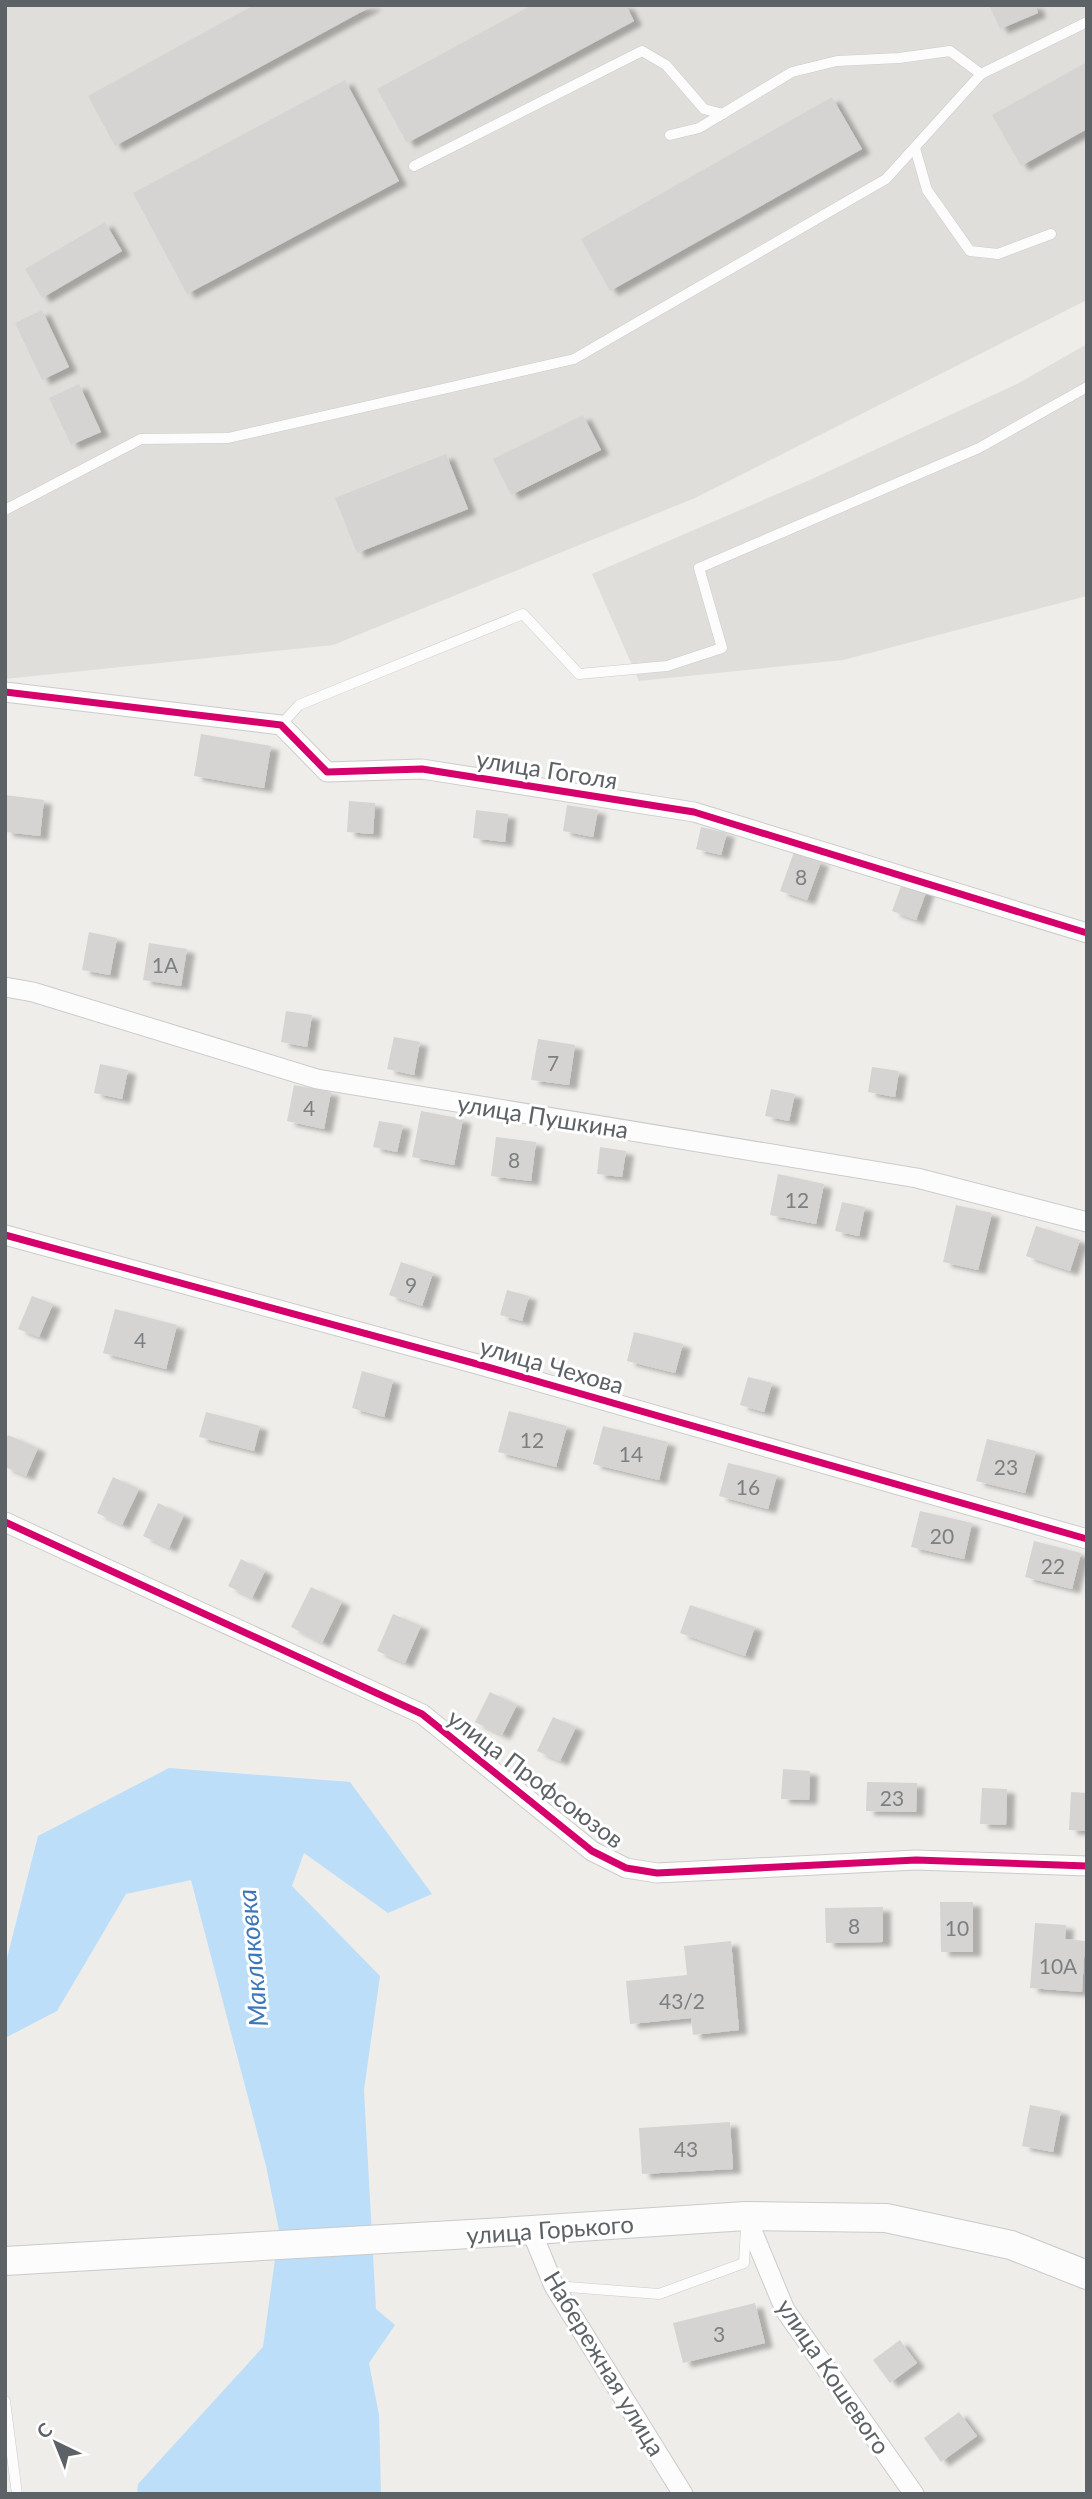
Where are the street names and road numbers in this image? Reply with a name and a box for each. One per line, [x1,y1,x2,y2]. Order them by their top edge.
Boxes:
street label: улица Гоголя [474,744,620,794]
street label: улица Пушкина [455,1088,631,1144]
street label: улица Чехова [477,1331,627,1399]
street label: улица Профсоюзов [442,1702,630,1854]
street label: улица Горького [465,2209,635,2249]
street label: Набережная улица [538,2265,672,2461]
street label: улица Кошевого [771,2293,897,2459]

